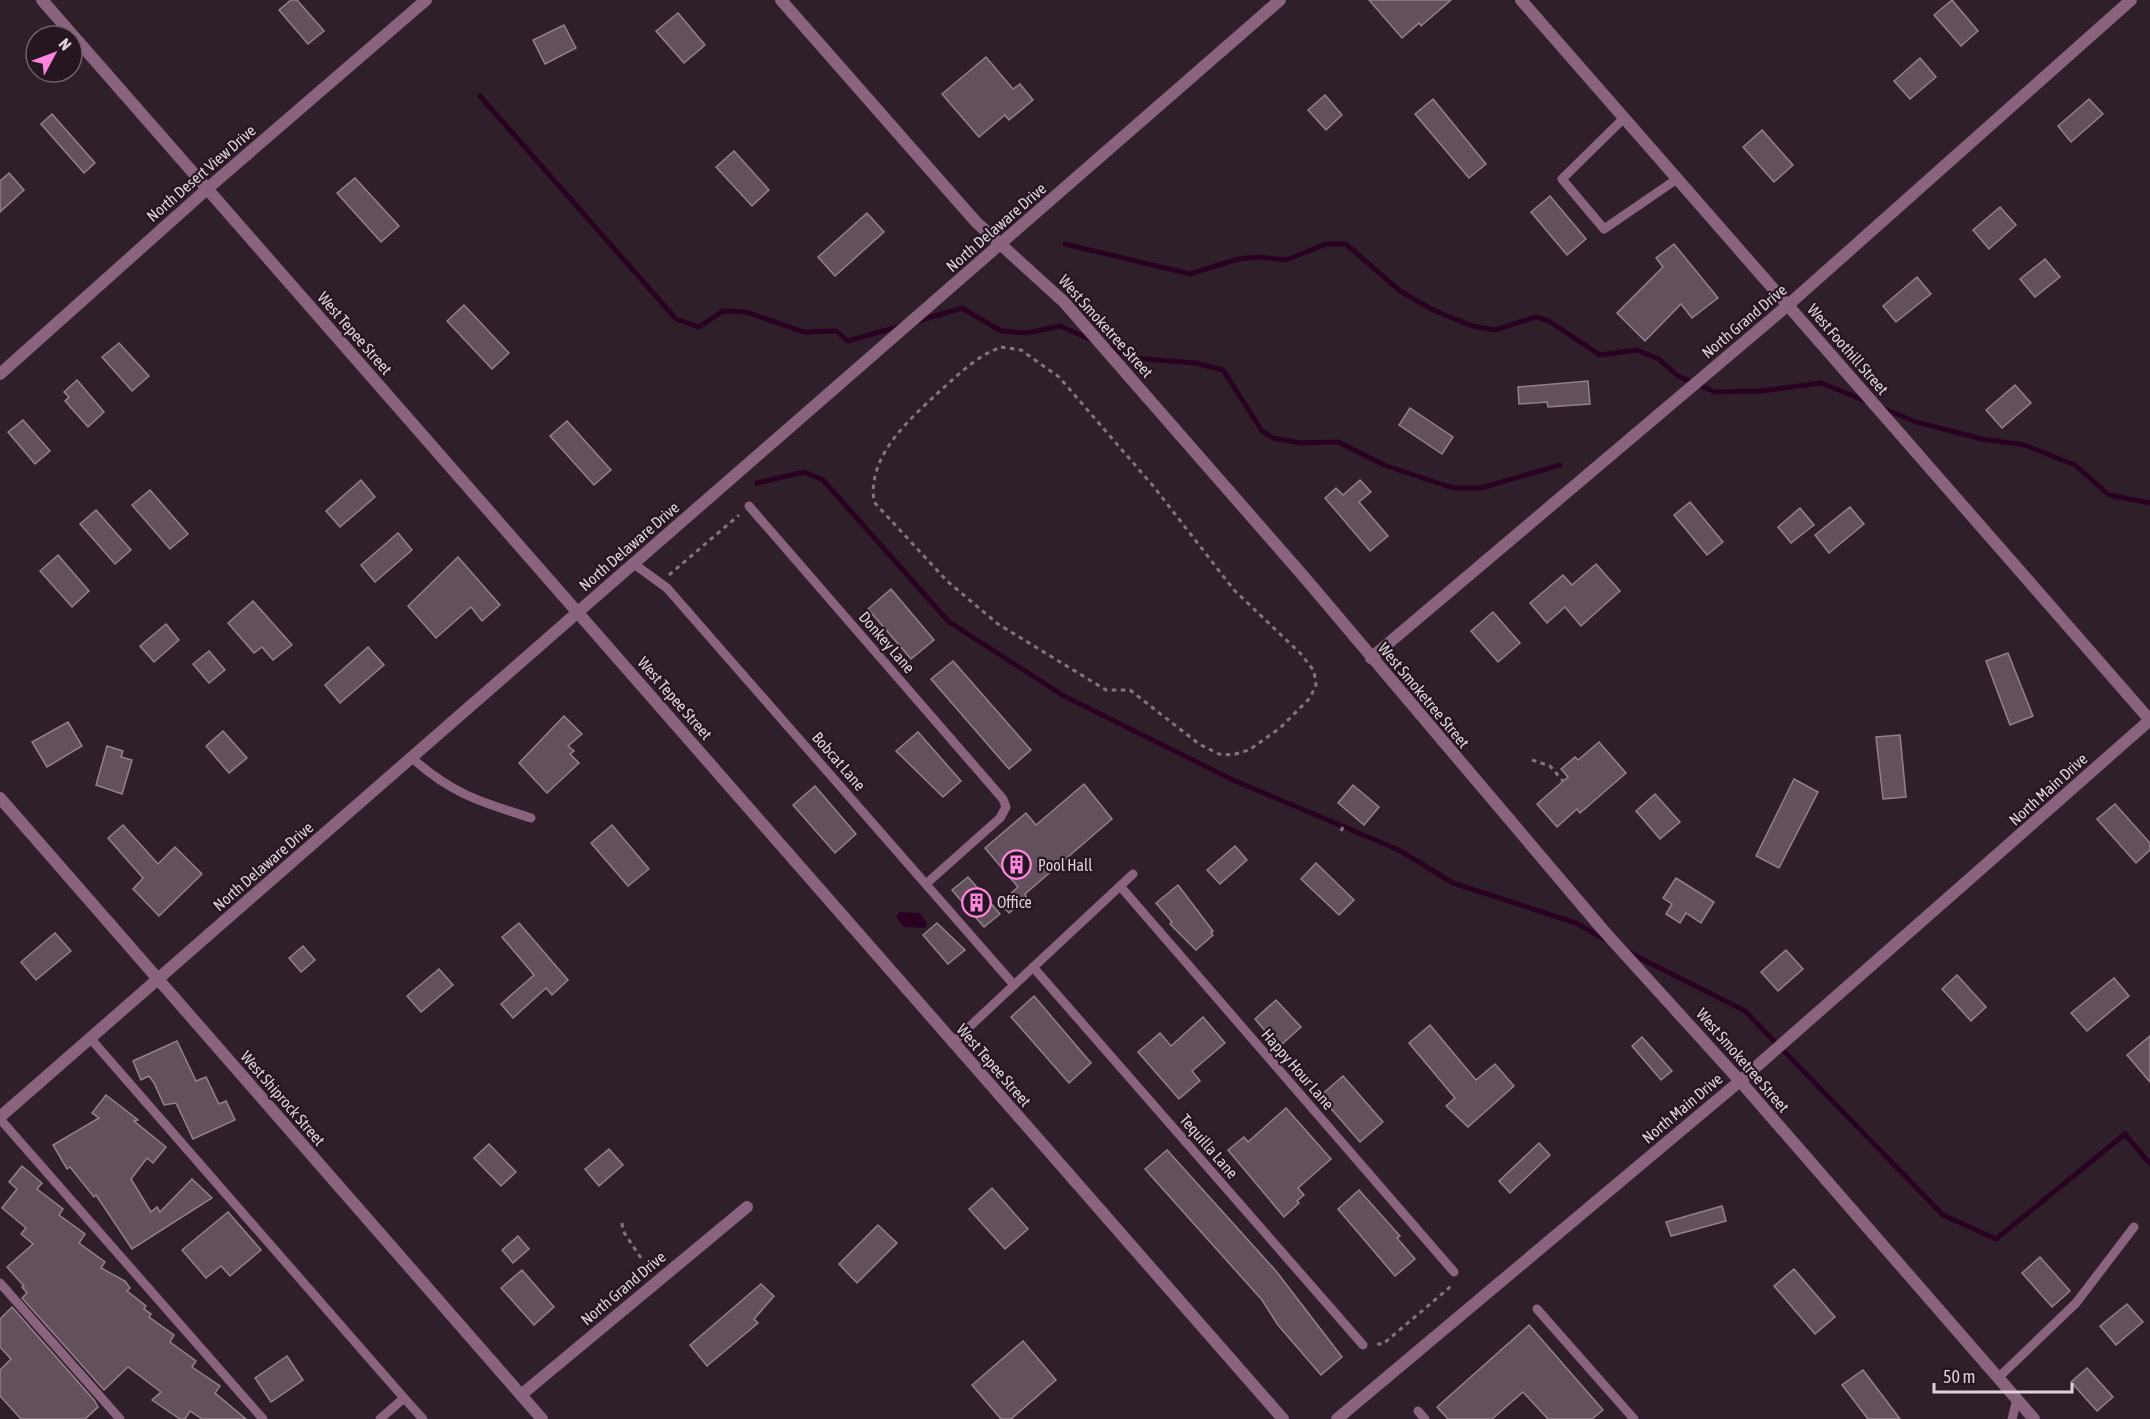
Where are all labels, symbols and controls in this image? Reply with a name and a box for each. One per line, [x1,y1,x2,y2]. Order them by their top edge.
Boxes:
north arrow [24,24,84,84]
text: N [55,35,75,54]
street label: North Desert View Drive [143,121,259,225]
street label: North Delaware Drive [943,179,1049,275]
street label: West Smoketree Street [1055,271,1157,381]
street label: North Grand Drive [1698,280,1790,362]
street label: West Tepee Street [314,288,396,379]
street label: West Foothill Street [1804,300,1892,398]
street label: North Delaware Drive [576,498,682,594]
street label: Donkey Lane [855,608,919,677]
street label: West Smoketree Street [1375,639,1473,752]
street label: West Tepee Street [634,653,716,744]
street label: Bobcat Lane [809,728,869,794]
street label: North Main Drive [2005,749,2091,829]
street label: North Delaware Drive [210,818,316,914]
building icon: Pool Hall [1001,849,1033,881]
place label: Pool Hall [1038,856,1093,874]
building icon: Office [960,886,992,918]
place label: Office [997,893,1032,911]
street label: West Smoketree Street [1693,1004,1793,1116]
street label: West Tepee Street [953,1020,1035,1111]
street label: Happy Hour Lane [1257,1025,1338,1114]
street label: West Shiprock Street [236,1047,329,1150]
street label: North Main Drive [1638,1069,1726,1147]
street label: Tequilla Lane [1176,1110,1242,1182]
street label: North Grand Drive [577,1247,669,1329]
scale bar [1934,1356,2072,1394]
text: 50 m [1943,1366,1975,1387]

